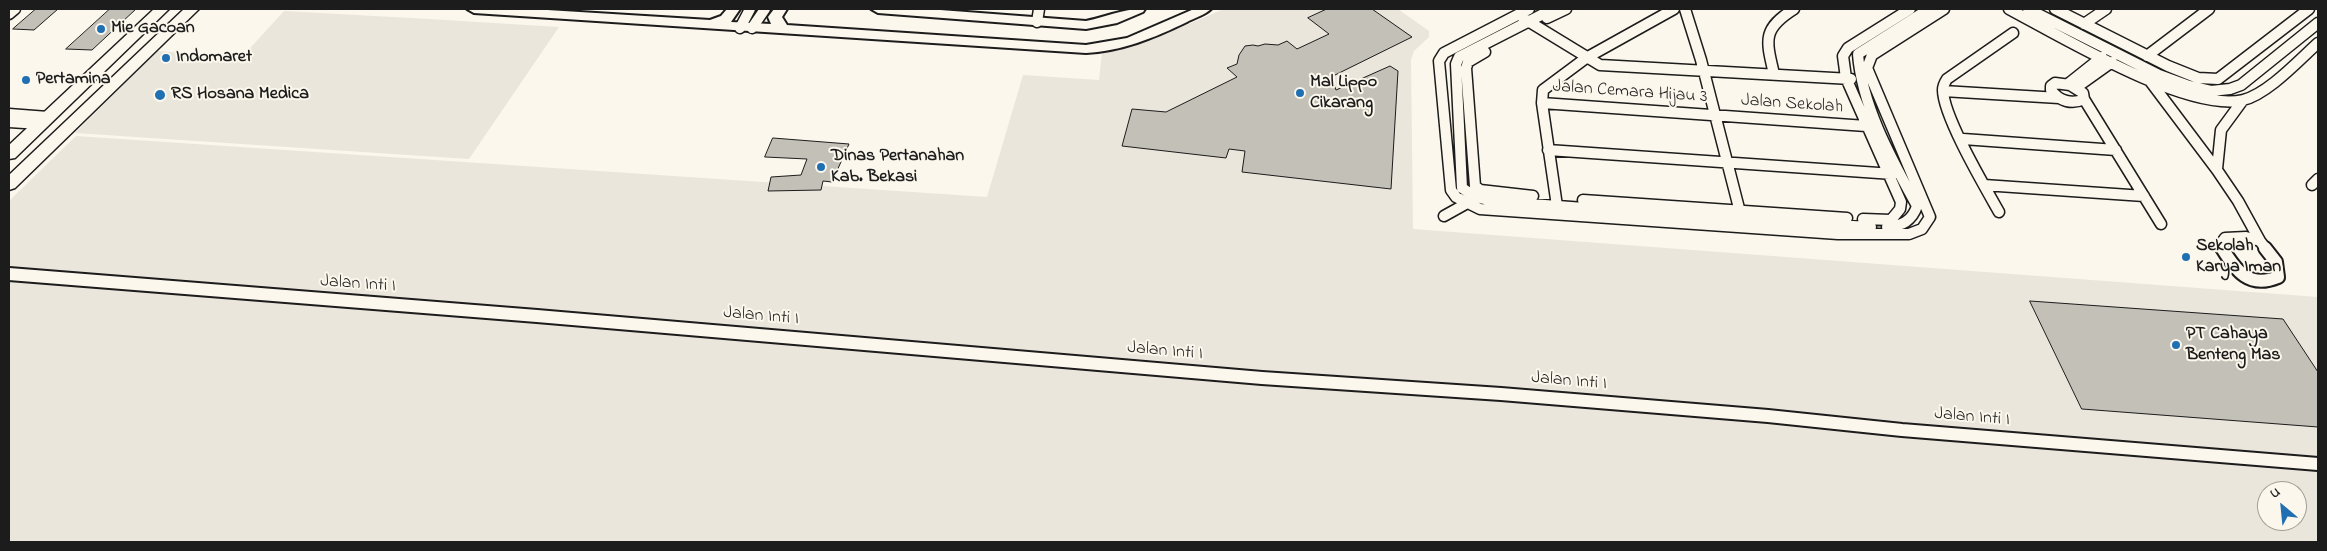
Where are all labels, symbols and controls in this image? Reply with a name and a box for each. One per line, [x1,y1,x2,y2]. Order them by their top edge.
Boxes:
place label: Mie Gacoan [111,18,195,40]
marker: Mie Gacoan [95,23,107,35]
place label: Indomaret [176,47,252,69]
marker: Indomaret [160,52,172,64]
place label: Pertamina [36,69,111,91]
place label: Mal Lippo Cikarang [1310,72,1377,115]
marker: Pertamina [20,74,32,86]
street label: Jalan Cemara Hijau 3 [1552,77,1708,109]
place label: RS Hosana Medica [171,84,309,106]
marker: Mal Lippo Cikarang [1294,87,1306,99]
marker: RS Hosana Medica [153,88,167,102]
street label: Jalan Sekolah [1740,91,1844,119]
place label: Dinas Pertanahan Kab. Bekasi [831,146,964,188]
marker: Dinas Pertanahan Kab. Bekasi [815,161,827,173]
place label: Sekolah Karya Iman [2196,236,2281,278]
marker: Sekolah Karya Iman [2180,251,2192,263]
street label: Jalan Inti I [319,272,397,298]
street label: Jalan Inti I [722,303,800,331]
place label: PT Cahaya Benteng Mas [2186,324,2280,366]
street label: Jalan Inti I [1126,338,1204,366]
marker: PT Cahaya Benteng Mas [2170,339,2182,351]
street label: Jalan Inti I [1530,368,1608,396]
street label: Jalan Inti I [1933,404,2011,432]
north arrow [2257,481,2307,531]
text: U [2266,482,2284,505]

